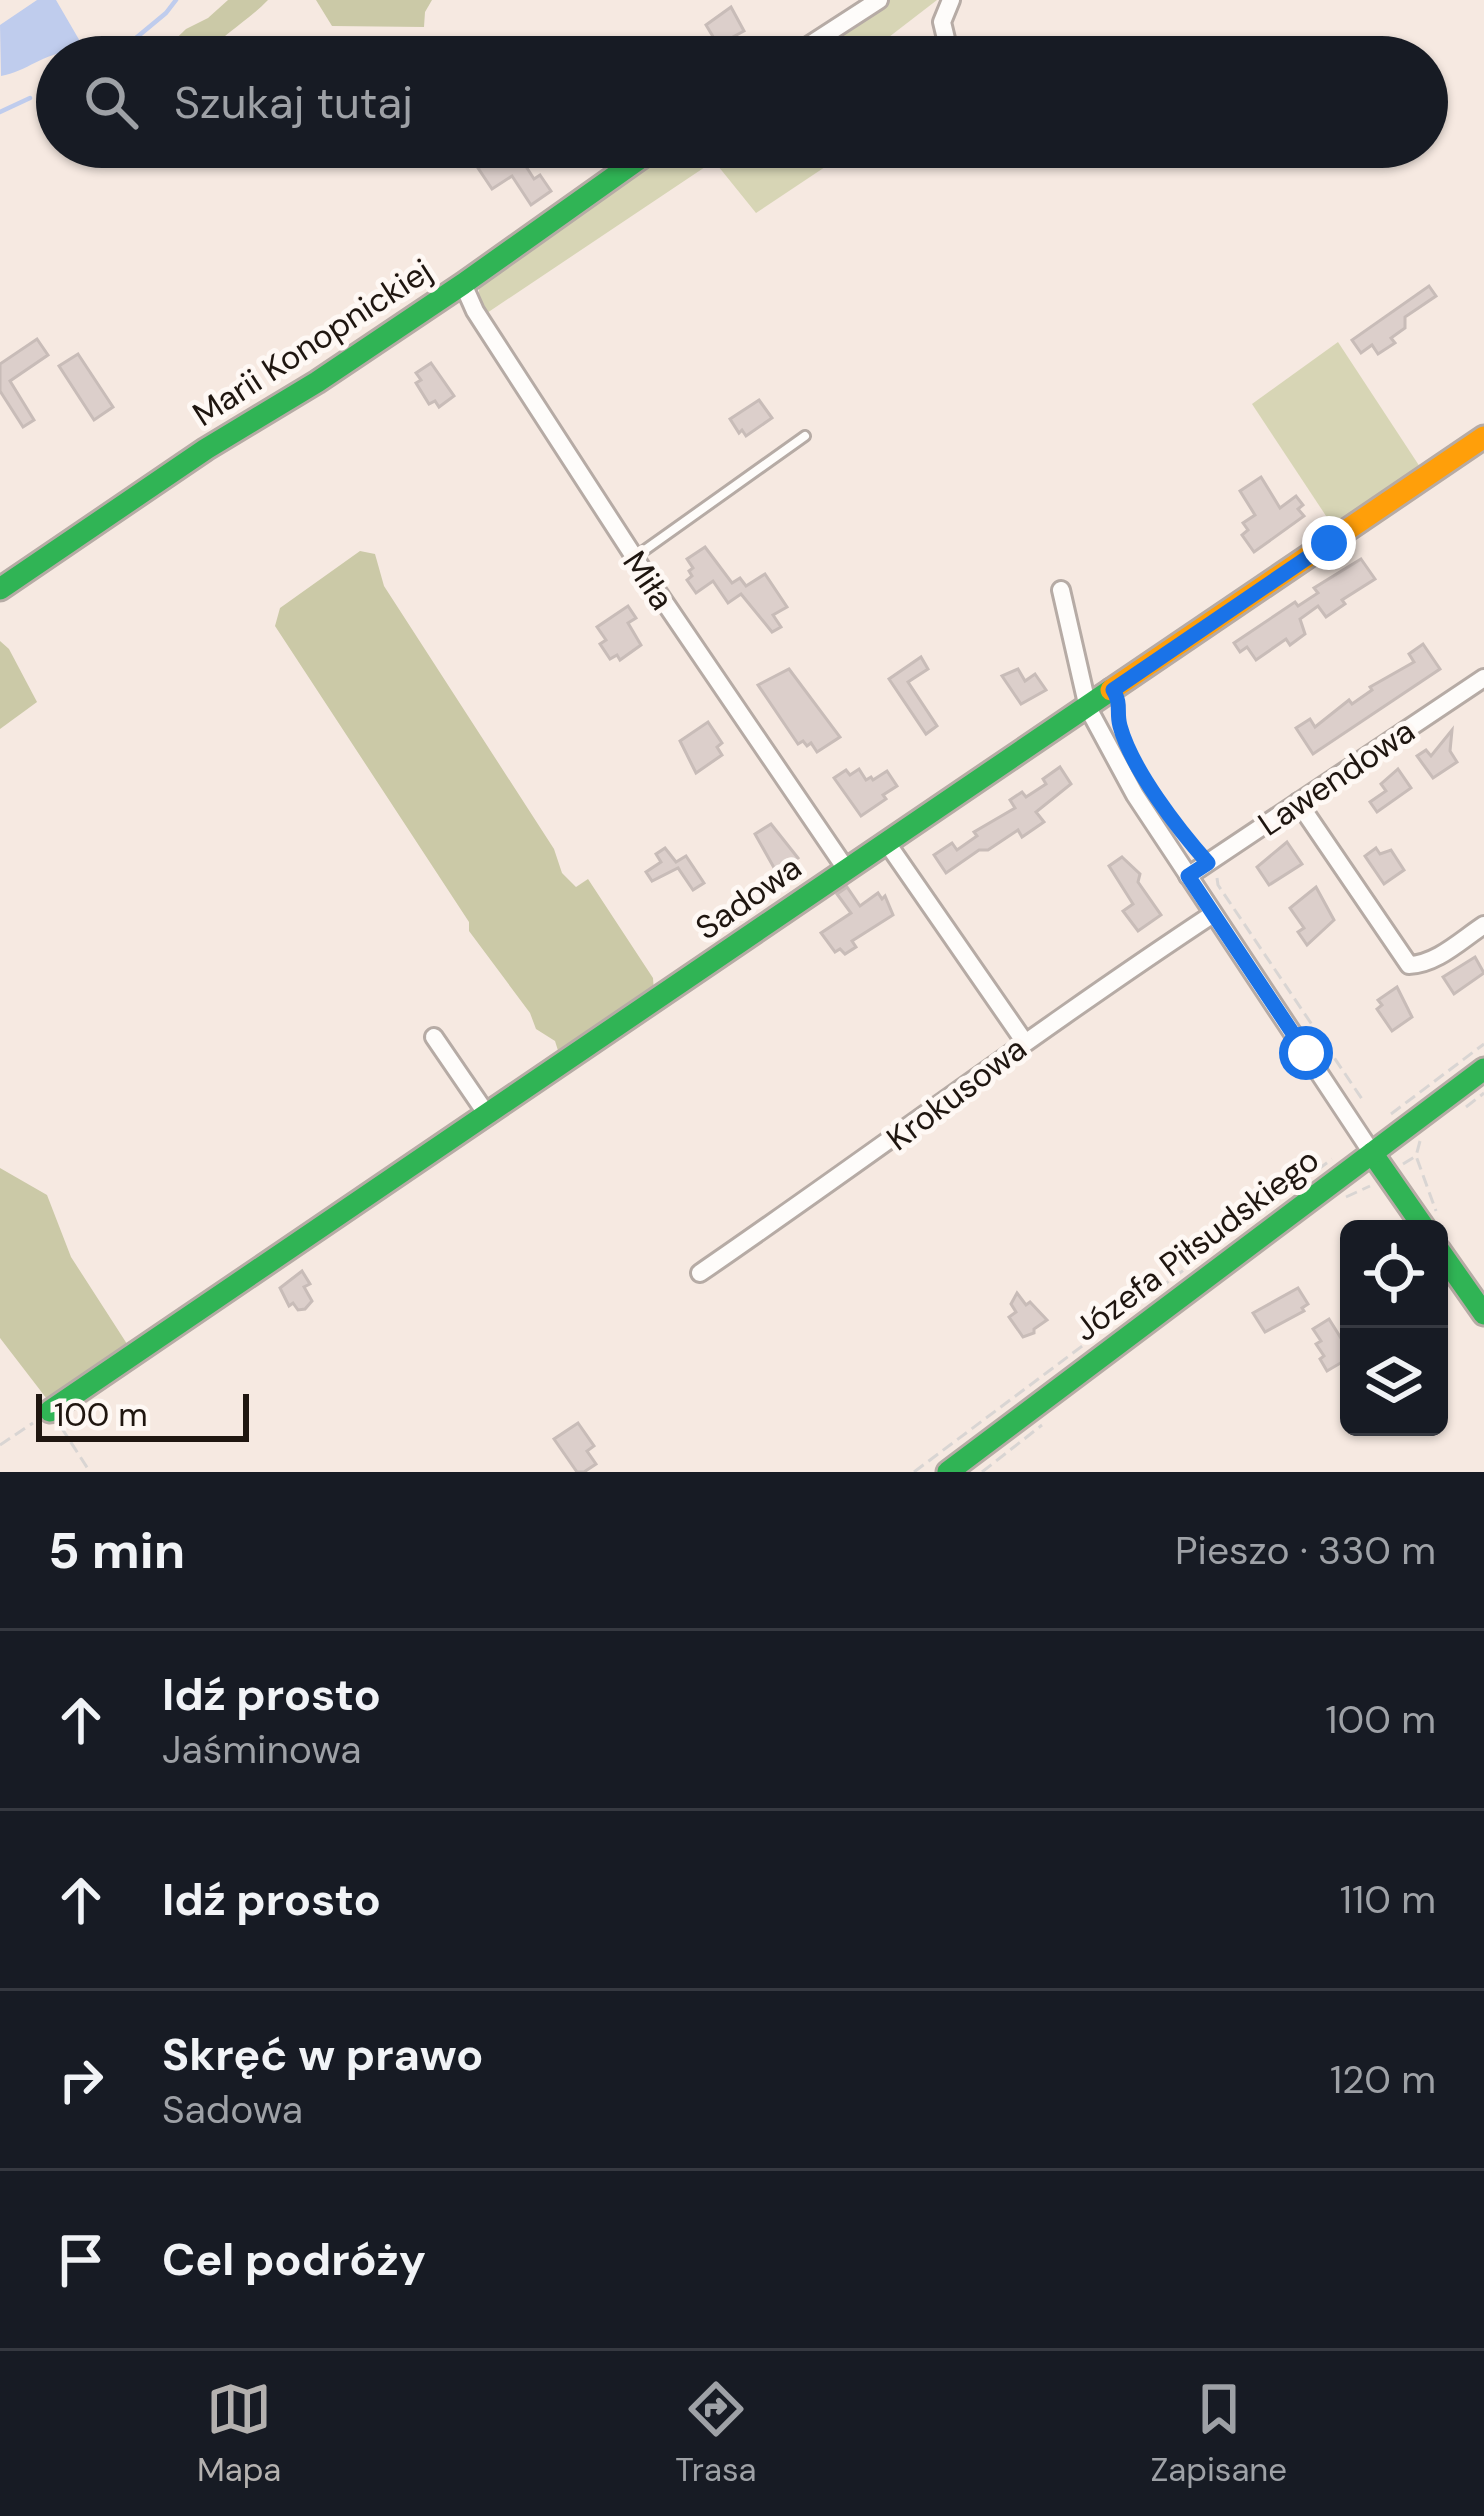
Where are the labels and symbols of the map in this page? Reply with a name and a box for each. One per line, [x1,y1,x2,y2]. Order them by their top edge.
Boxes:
street label: Marii Konopnickiej [185,249,440,436]
route end [1302,516,1356,570]
street label: Miła [613,543,684,618]
street label: Lawendowa [1250,709,1423,845]
street label: Sadowa [687,846,809,949]
route start [1279,1026,1333,1080]
street label: Krokusowa [878,1027,1035,1160]
street label: Józefa Piłsudskiego [1065,1138,1327,1351]
scale bar [36,1388,249,1441]

